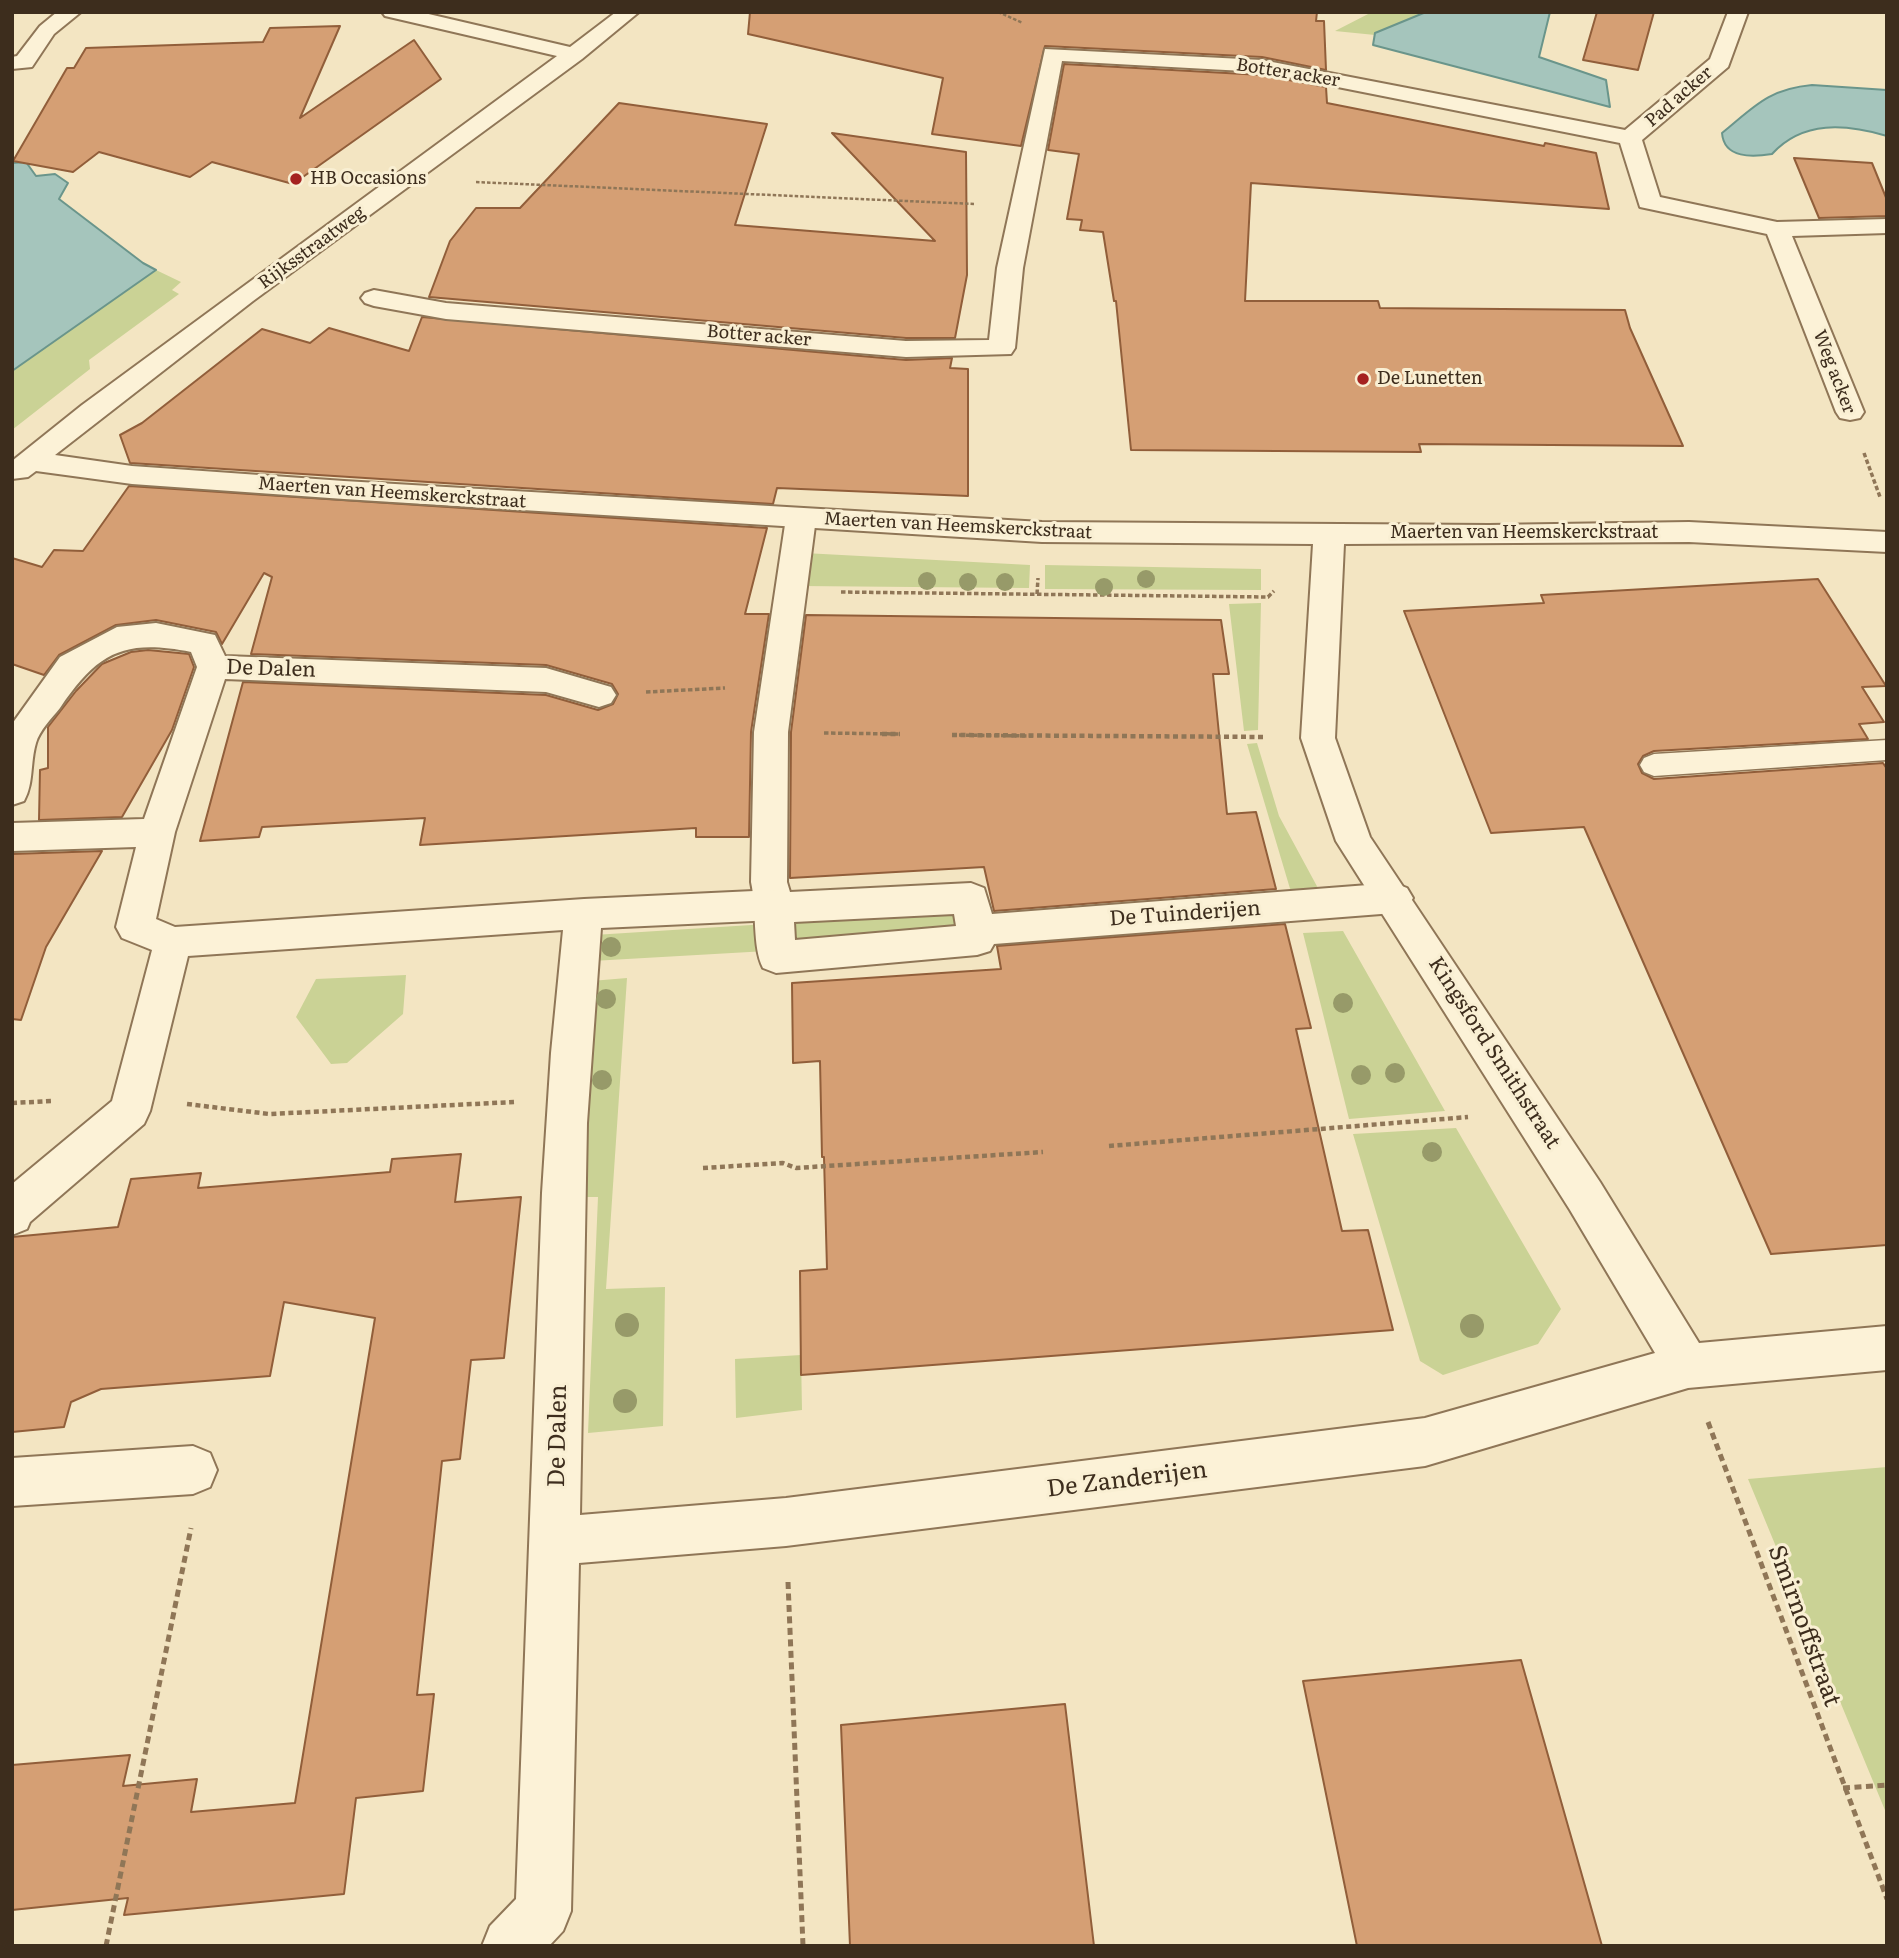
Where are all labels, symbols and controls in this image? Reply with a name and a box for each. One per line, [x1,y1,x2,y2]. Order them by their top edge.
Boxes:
street label: Botter acker [1235,54,1341,92]
street label: Pad acker [1641,62,1717,132]
place label: HB Occasions [310,168,426,190]
marker: HB Occasions [288,171,304,187]
street label: Rijksstraatweg [254,202,370,294]
street label: Botter acker [706,321,812,351]
street label: Weg acker [1808,327,1860,417]
place label: De Lunetten [1377,368,1483,390]
marker: De Lunetten [1355,371,1371,387]
street label: Maerten van Heemskerckstraat [257,473,527,513]
street label: Maerten van Heemskerckstraat [823,508,1093,544]
street label: Maerten van Heemskerckstraat [1390,522,1658,544]
street label: De Dalen [226,655,316,683]
street label: De Tuinderijen [1108,896,1262,932]
street label: Kingsford Smithstraat [1423,952,1565,1154]
street label: De Dalen [543,1384,573,1488]
street label: De Zanderijen [1045,1456,1209,1504]
street label: Smirnoffstraat [1761,1541,1847,1711]

